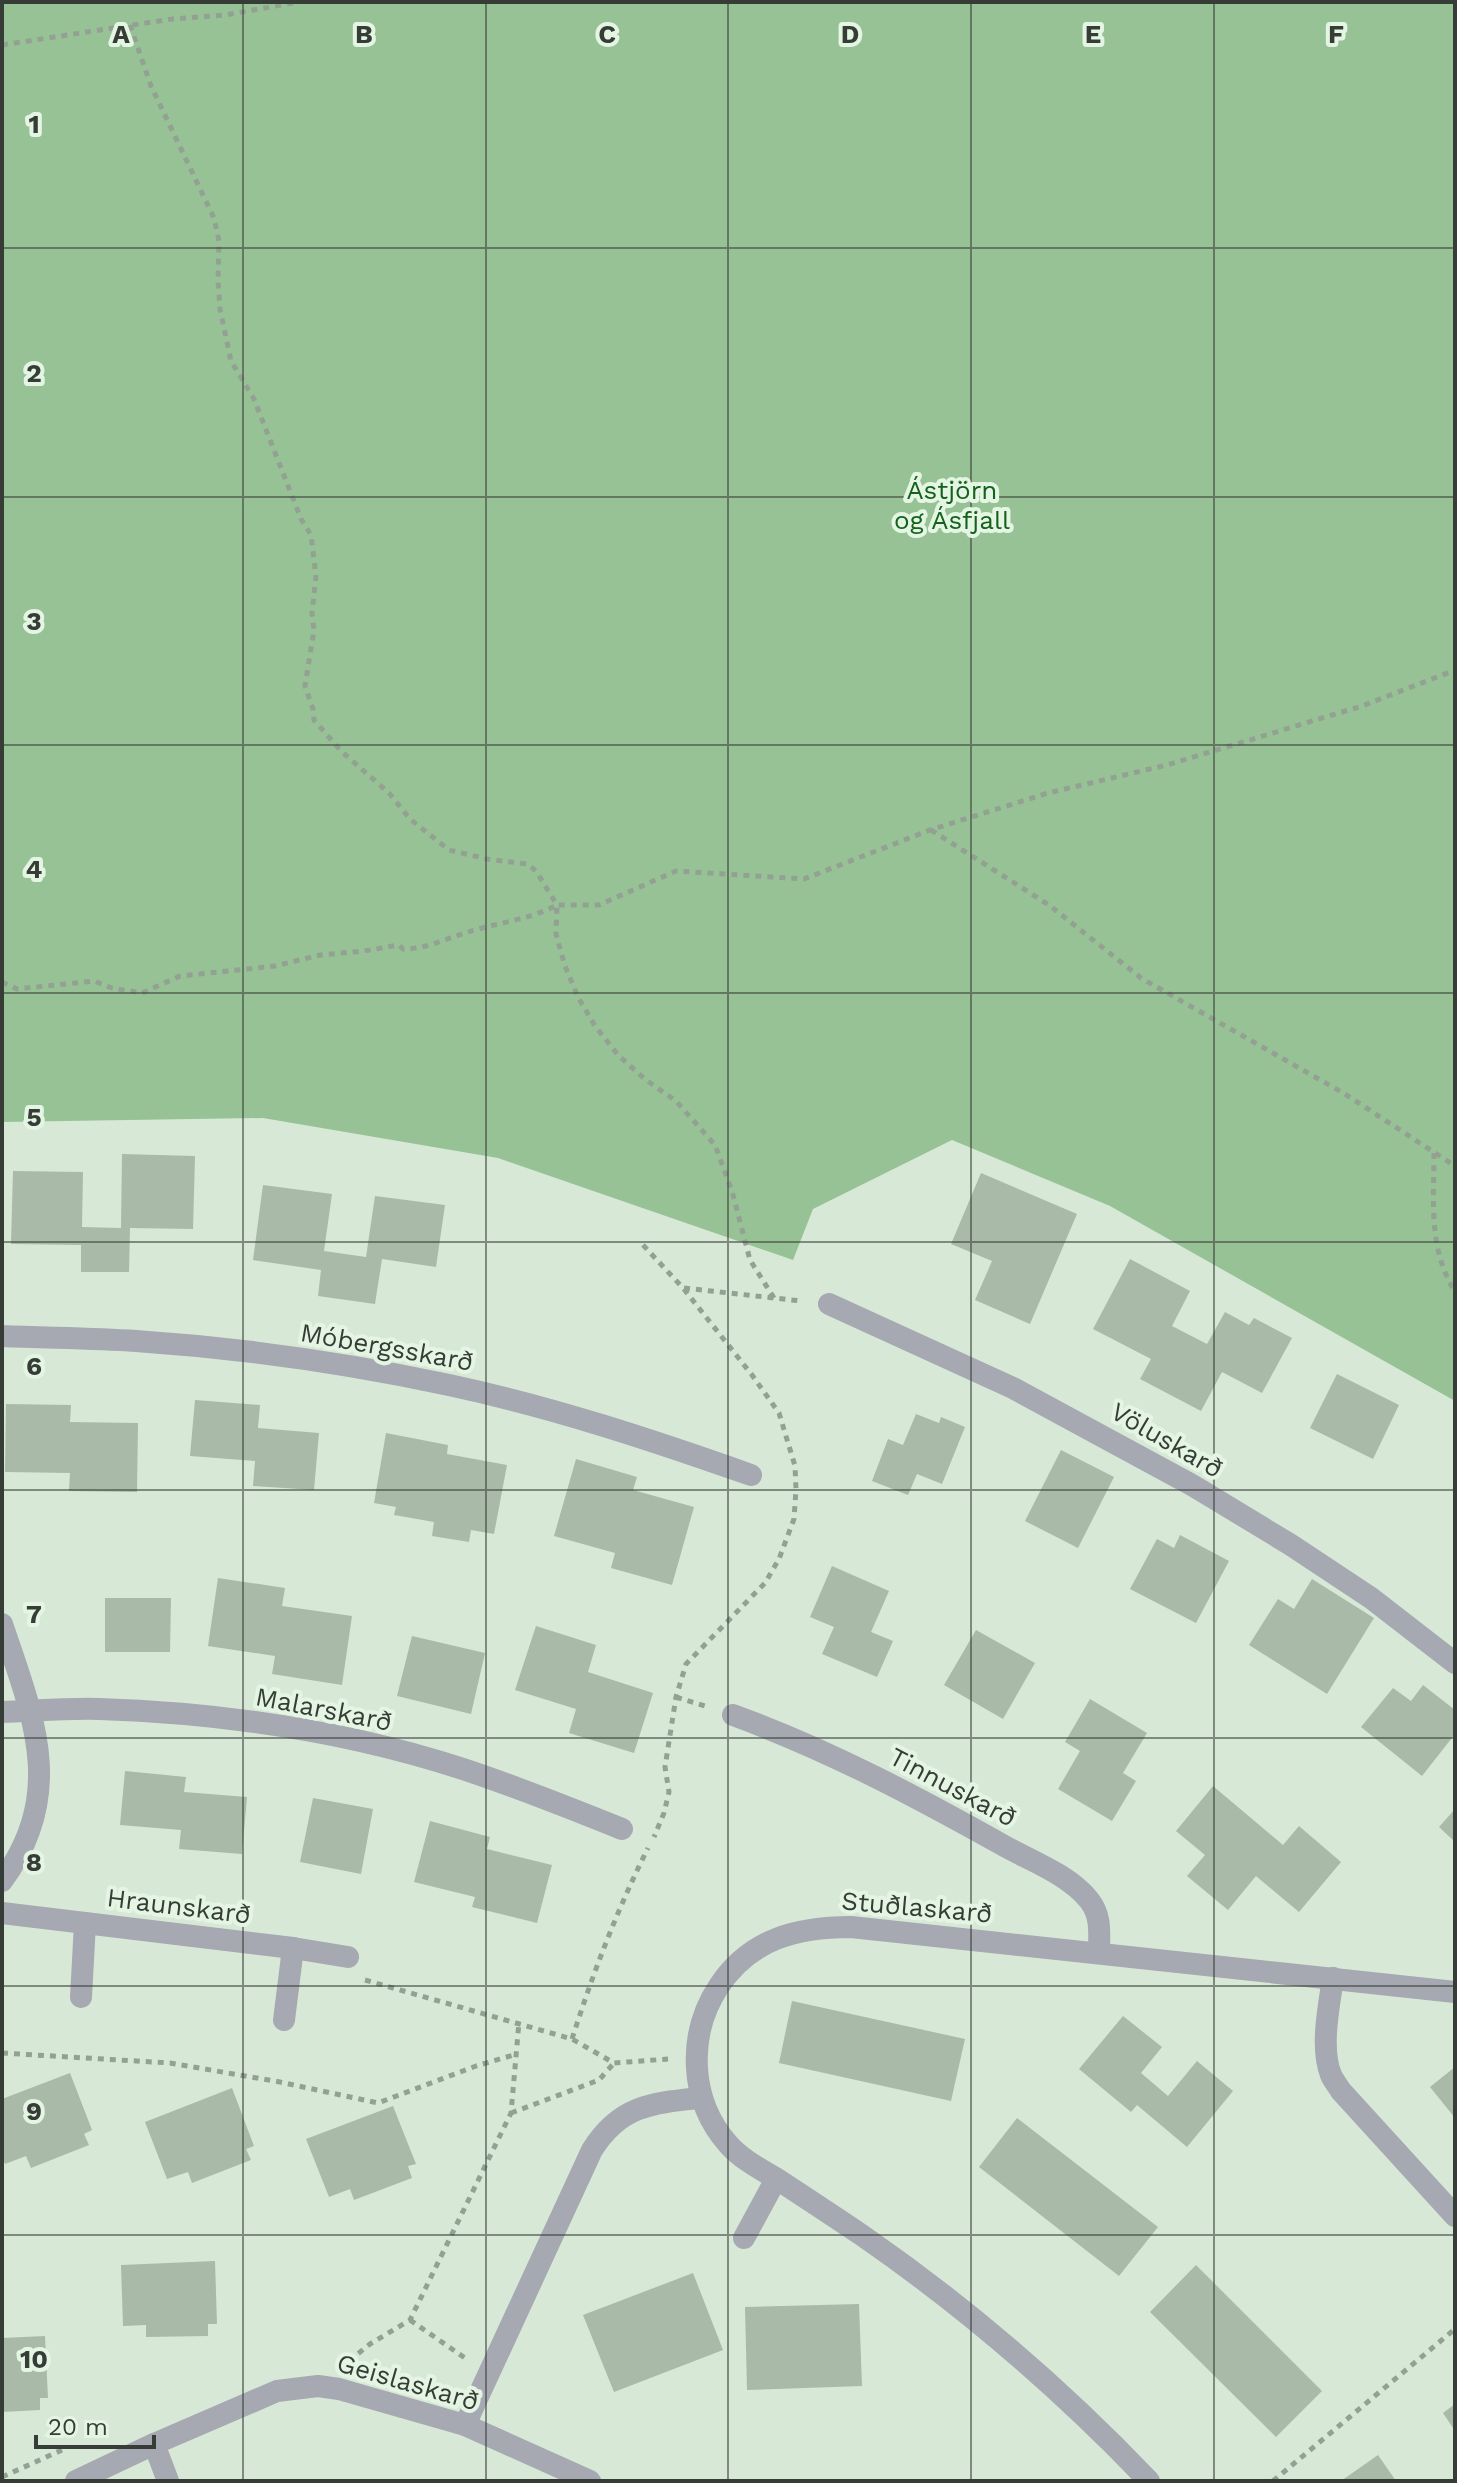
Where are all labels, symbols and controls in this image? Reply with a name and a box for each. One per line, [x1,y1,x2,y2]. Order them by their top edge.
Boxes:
text: A [112,19,130,49]
text: B [355,19,373,49]
text: C [598,19,616,49]
text: D [841,19,859,49]
text: E [1085,19,1101,49]
text: F [1328,19,1344,49]
text: 1 [28,109,40,139]
text: 2 [26,358,42,388]
park label: Ástjörn og Ásfjall [894,475,1010,535]
text: 3 [26,606,42,636]
text: 4 [26,854,43,884]
text: 5 [26,1102,42,1132]
street label: Móbergsskarð [298,1317,476,1377]
text: 6 [26,1351,42,1381]
street label: Völuskarð [1106,1396,1228,1484]
text: 7 [26,1599,42,1629]
street label: Malarskarð [253,1681,395,1737]
street label: Tinnuskarð [884,1741,1022,1833]
text: 8 [26,1847,42,1877]
street label: Hraunskarð [105,1882,253,1930]
street label: Stuðlaskarð [840,1885,994,1929]
text: 9 [26,2096,42,2126]
text: 10 [20,2344,48,2374]
street label: Geislaskarð [334,2347,482,2417]
scale bar [36,2399,154,2449]
text: 20 m [48,2413,108,2441]

